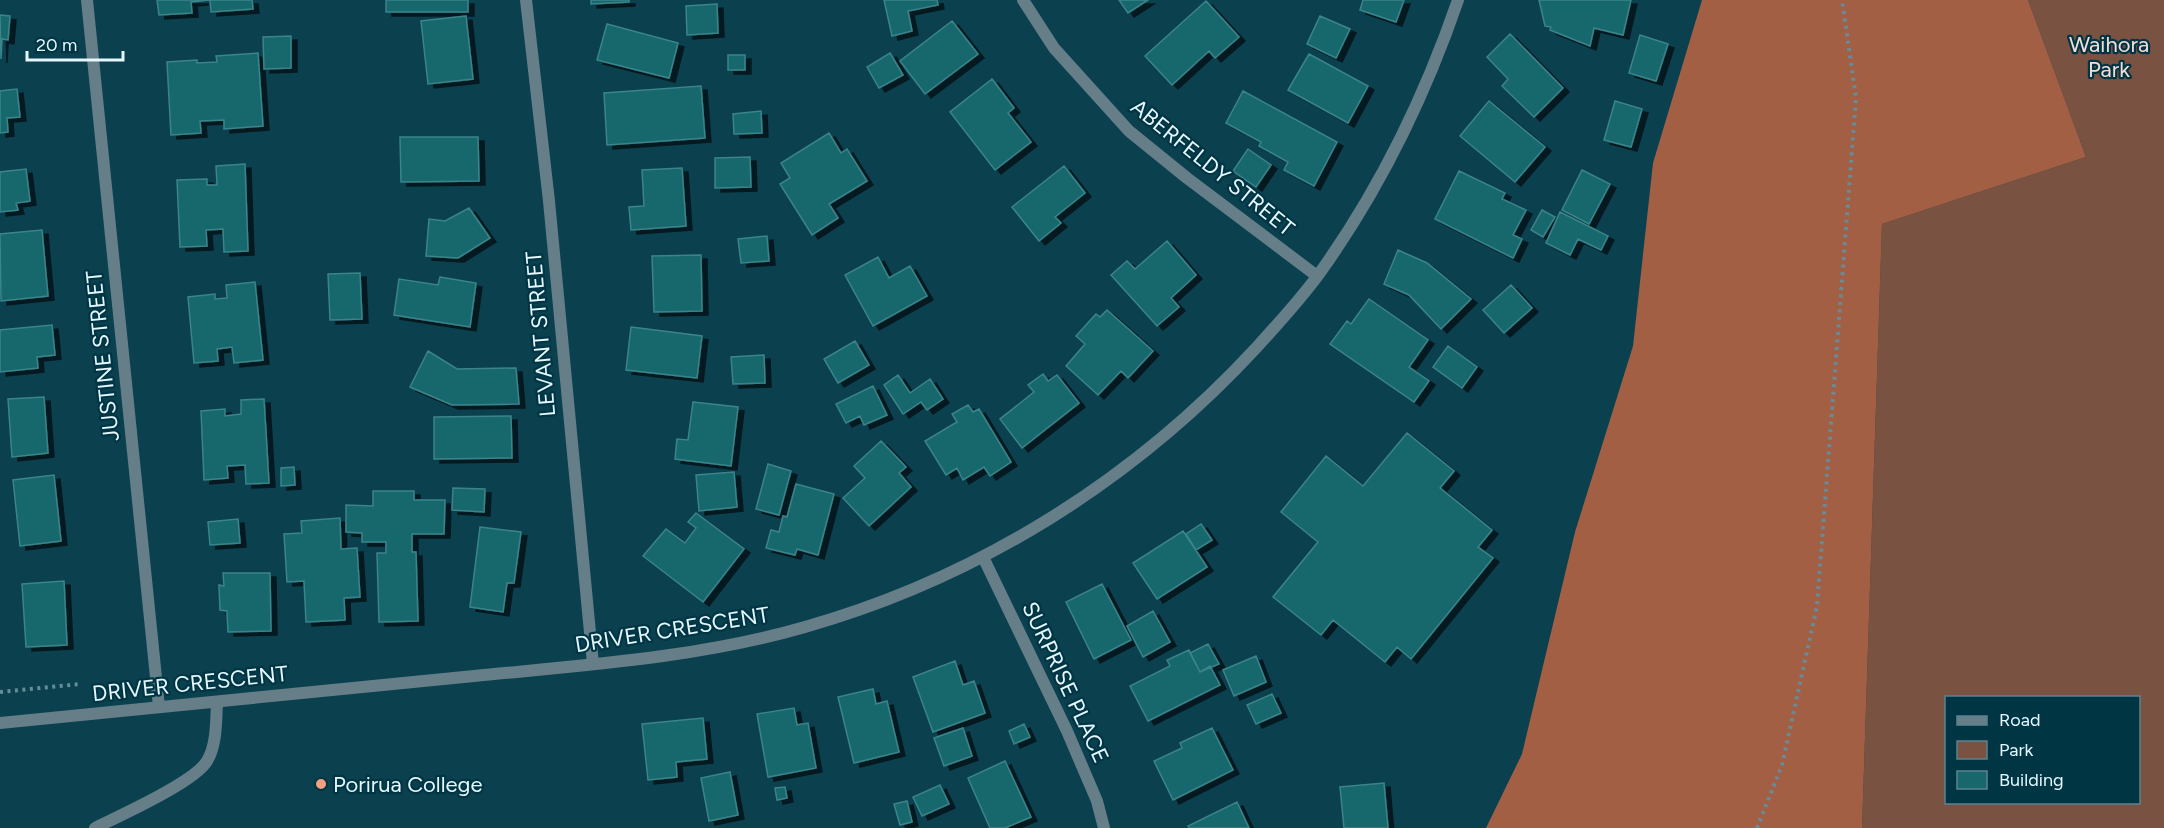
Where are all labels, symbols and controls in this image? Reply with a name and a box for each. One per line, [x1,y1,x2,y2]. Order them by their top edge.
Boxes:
scale bar [27,24,123,62]
park label: Waihora Park [2069,31,2149,83]
text: 20 m [36,34,77,56]
street label: ABERFELDY STREET [1125,93,1300,242]
street label: LEVANT STREET [520,250,561,418]
street label: JUSTINE STREET [80,269,125,443]
street label: SURPRISE PLACE [1016,597,1115,767]
street label: DRIVER CRESCENT [573,601,771,658]
street label: DRIVER CRESCENT [91,660,289,707]
legend [1945,696,2140,804]
text: Road [1999,709,2040,731]
text: Park [1999,739,2034,761]
text: Building [1999,769,2064,791]
place label: Porirua College [333,771,482,798]
marker: Porirua College [314,777,328,791]

